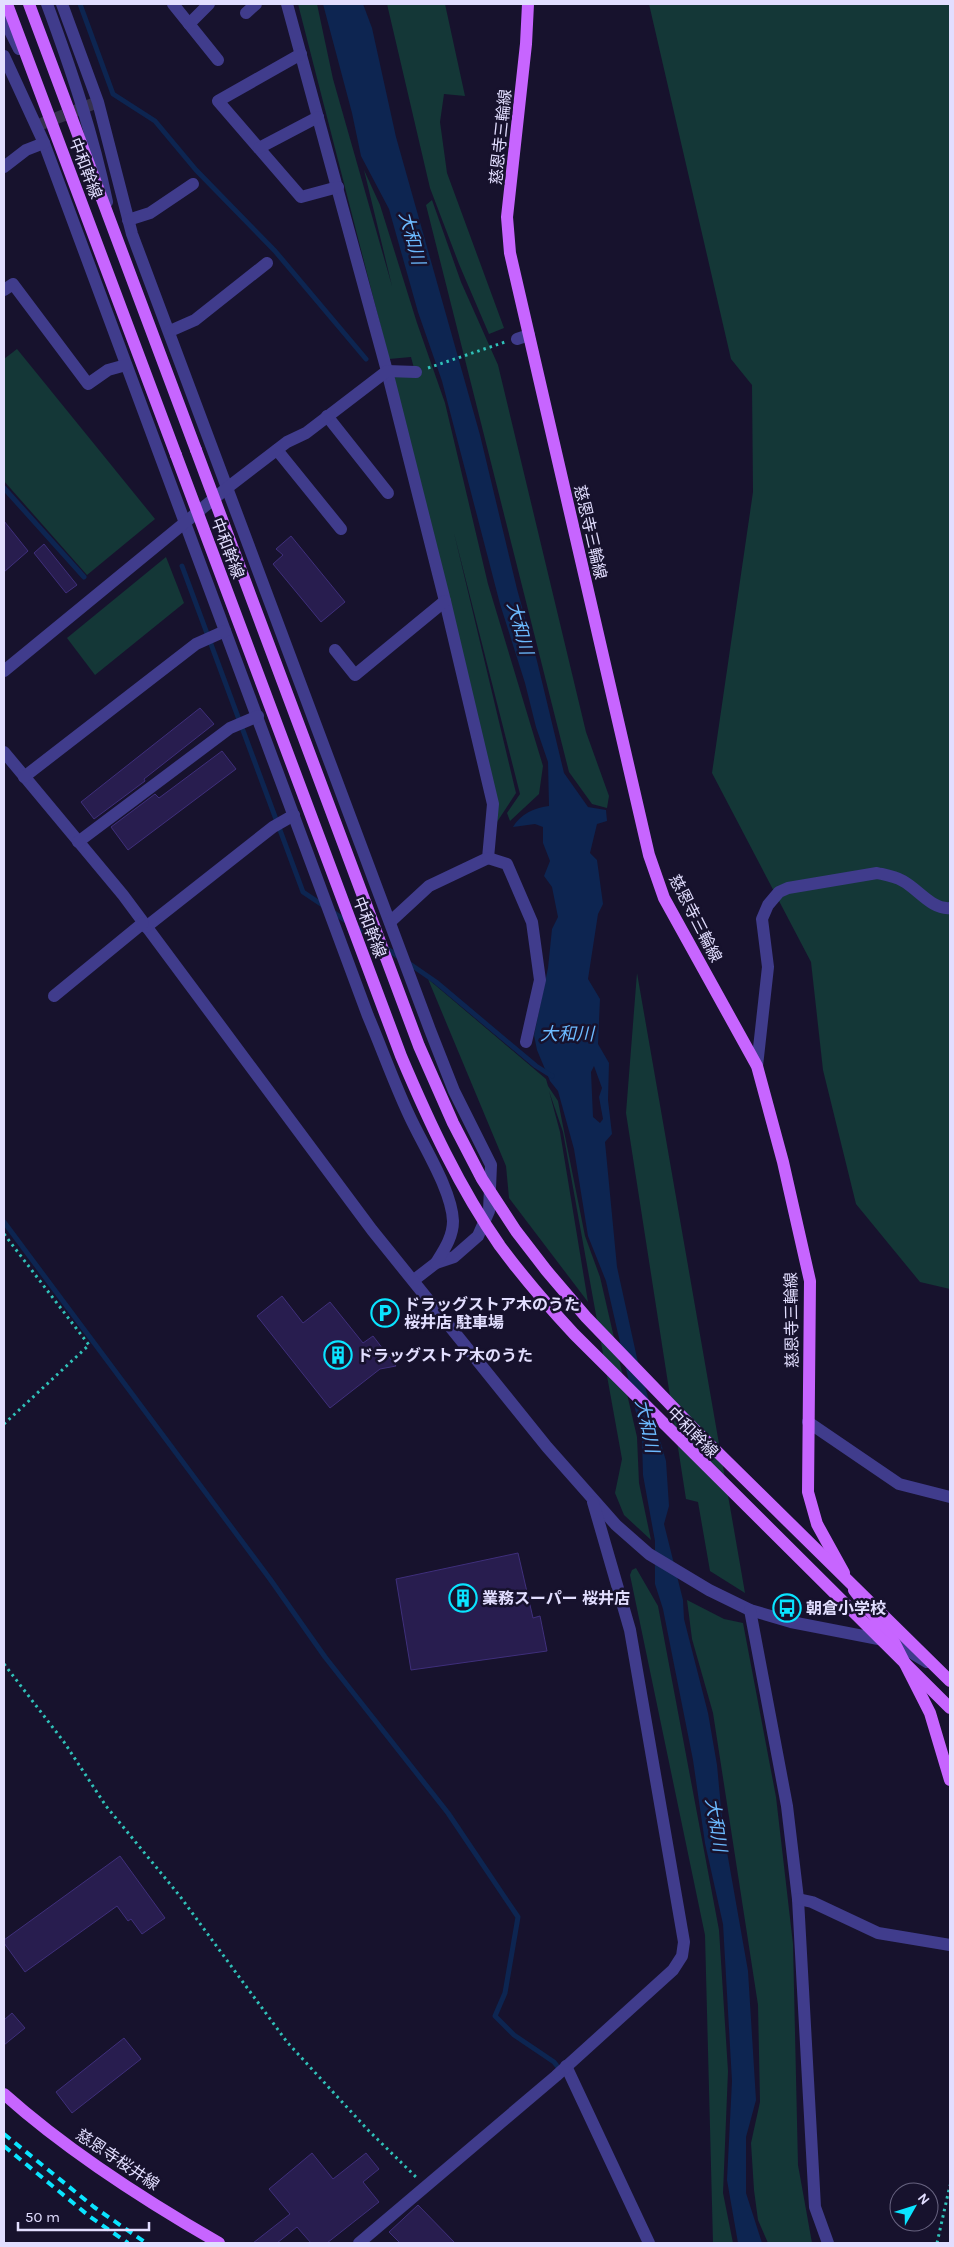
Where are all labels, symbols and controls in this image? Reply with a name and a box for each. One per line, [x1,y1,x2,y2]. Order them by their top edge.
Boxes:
street label: 慈恩寺三輪線 [486,88,515,186]
street label: 中和幹線 [65,135,106,201]
water label: 大和川 [394,209,430,269]
street label: 慈恩寺三輪線 [570,483,611,581]
street label: 中和幹線 [207,515,248,581]
water label: 大和川 [502,599,538,659]
street label: 慈恩寺三輪線 [665,871,726,965]
street label: 中和幹線 [349,894,390,960]
water label: 大和川 [540,1023,596,1045]
street label: 慈恩寺三輪線 [781,1272,802,1368]
place label: ドラッグストア木のうた 桜井店 駐車場 [404,1295,580,1332]
parking icon: ドラッグストア木のうた 桜井店 駐車場 [370,1298,400,1328]
building icon: ドラッグストア木のうた [323,1340,353,1370]
place label: ドラッグストア木のうた [357,1346,533,1365]
water label: 大和川 [631,1397,664,1457]
street label: 中和幹線 [663,1403,722,1462]
building icon: 業務スーパー 桜井店 [448,1583,478,1613]
place label: 業務スーパー 桜井店 [482,1589,630,1608]
bus stop icon: 朝倉小学校 [772,1593,802,1623]
place label: 朝倉小学校 [806,1599,886,1618]
water label: 大和川 [701,1797,731,1855]
street label: 慈恩寺桜井線 [73,2125,163,2194]
north arrow [889,2182,939,2232]
text: N [914,2190,933,2208]
scale bar [18,2200,149,2232]
text: 50 m [25,2208,60,2226]

